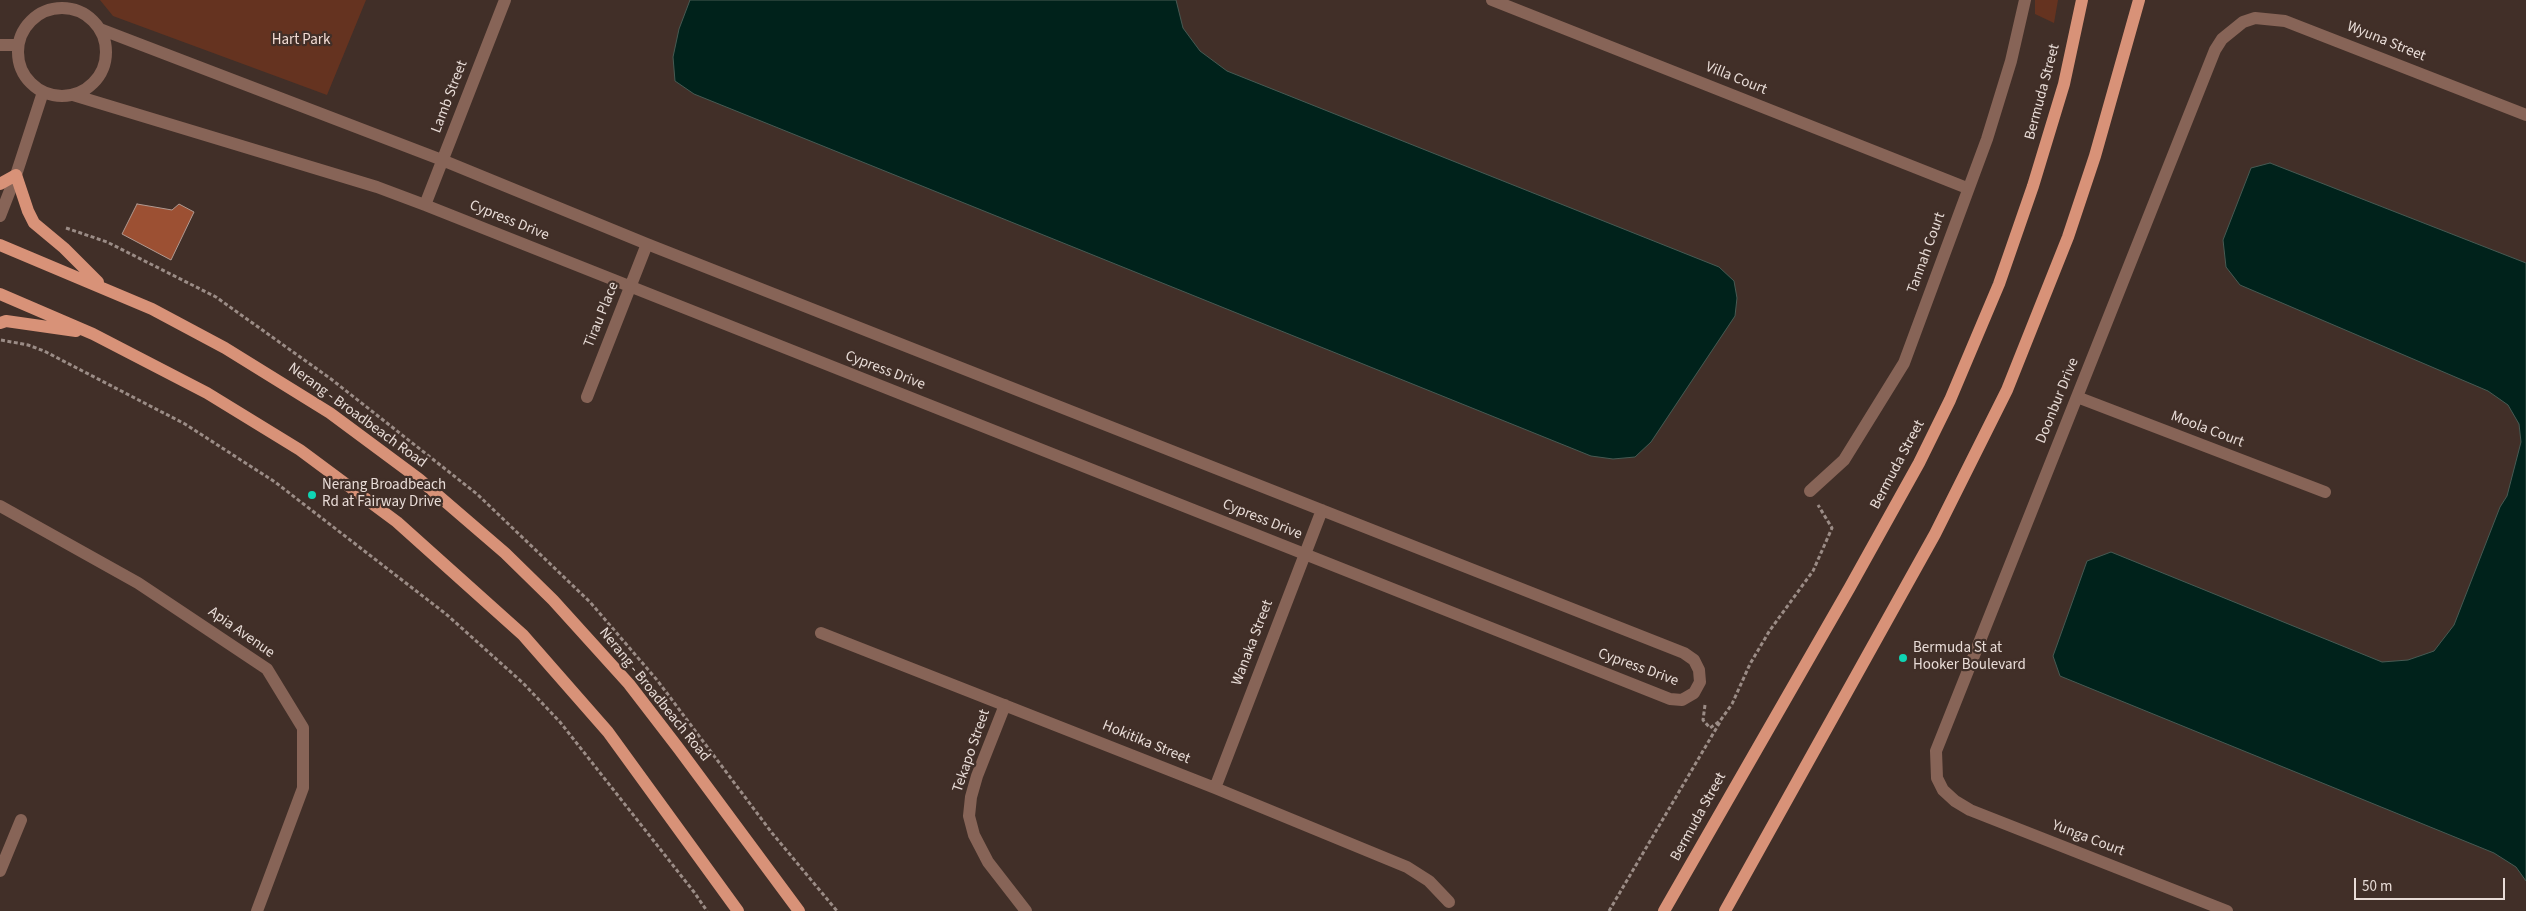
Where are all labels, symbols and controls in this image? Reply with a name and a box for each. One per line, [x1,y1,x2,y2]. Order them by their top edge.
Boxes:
street label: Wyuna Street [2344,18,2428,66]
park label: Hart Park [272,32,330,50]
street label: Bermuda Street [2022,42,2064,142]
street label: Lamb Street [428,58,472,136]
street label: Villa Court [1703,59,1769,99]
street label: Cypress Drive [467,197,551,245]
street label: Tannah Court [1904,210,1950,296]
street label: Tirau Place [581,280,623,350]
street label: Cypress Drive [842,347,928,395]
street label: Doonbur Drive [2033,356,2083,446]
street label: Nerang - Broadbeach Road [284,360,430,472]
street label: Moola Court [2168,408,2246,452]
street label: Bermuda Street [1867,417,1929,513]
place label: Nerang Broadbeach Rd at Fairway Drive [322,477,446,512]
marker: Nerang Broadbeach Rd at Fairway Drive [306,489,318,501]
street label: Cypress Drive [1220,496,1304,544]
street label: Wanaka Street [1228,598,1278,688]
street label: Apia Avenue [204,604,278,662]
street label: Nerang - Broadbeach Road [594,624,714,766]
place label: Bermuda St at Hooker Boulevard [1913,640,2026,675]
street label: Cypress Drive [1595,645,1681,691]
marker: Bermuda St at Hooker Boulevard [1897,652,1909,664]
street label: Tekapo Street [949,707,995,795]
street label: Hokitika Street [1099,717,1193,769]
street label: Bermuda Street [1667,770,1731,864]
street label: Yunga Court [2049,817,2127,861]
scale bar [2356,868,2507,900]
text: 50 m [2362,876,2392,897]

